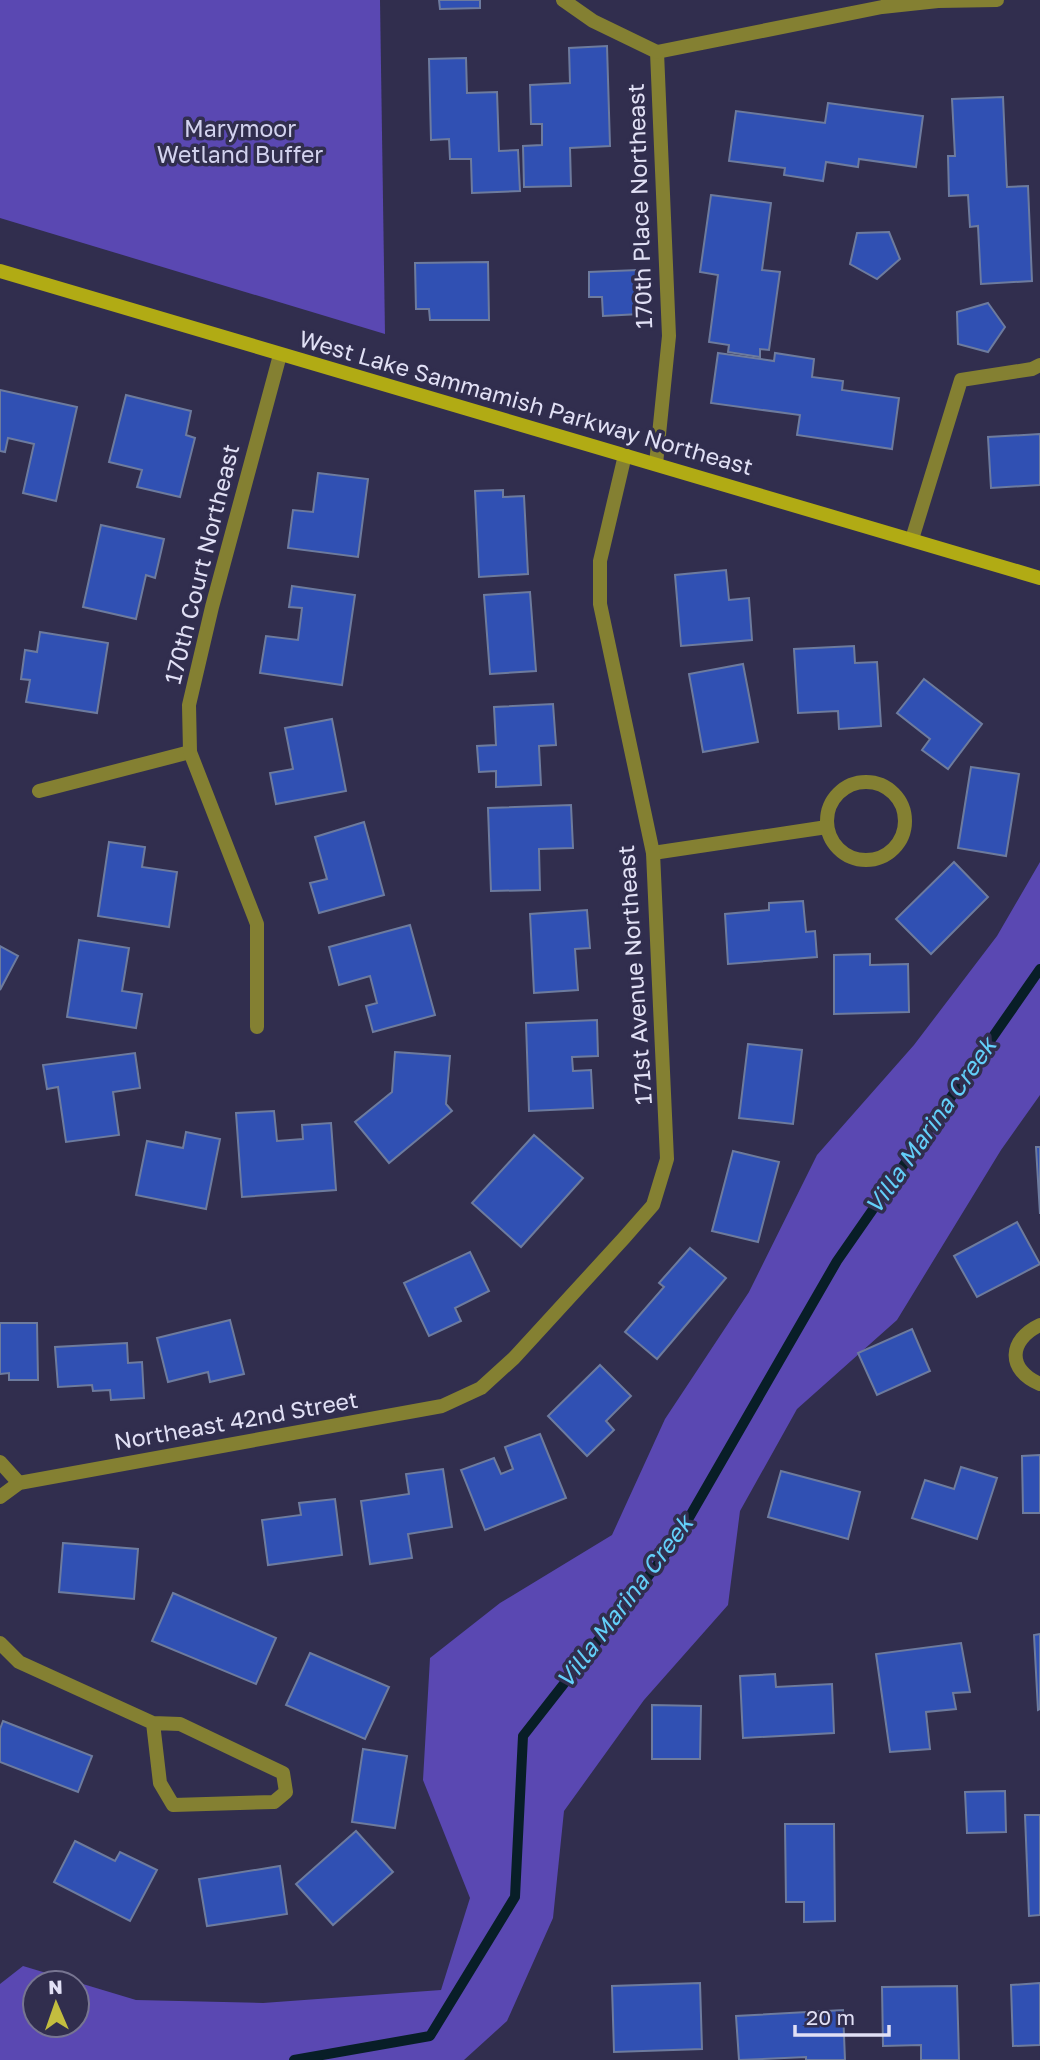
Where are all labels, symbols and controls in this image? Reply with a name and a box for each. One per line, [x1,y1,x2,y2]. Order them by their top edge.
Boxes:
street label: 170th Place Northeast [621,83,657,329]
park label: Marymoor Wetland Buffer [157,114,323,168]
street label: West Lake Sammamish Parkway Northeast [296,324,756,480]
street label: 170th Court Northeast [158,441,244,687]
street label: 171st Avenue Northeast [611,844,657,1106]
water label: Villa Marina Creek [858,1029,1003,1219]
street label: Northeast 42nd Street [112,1385,360,1455]
water label: Villa Marina Creek [549,1507,700,1693]
north arrow [21,1969,91,2039]
text: N [48,1975,63,1998]
scale bar [795,1994,890,2038]
text: 20 m [806,2004,855,2030]

